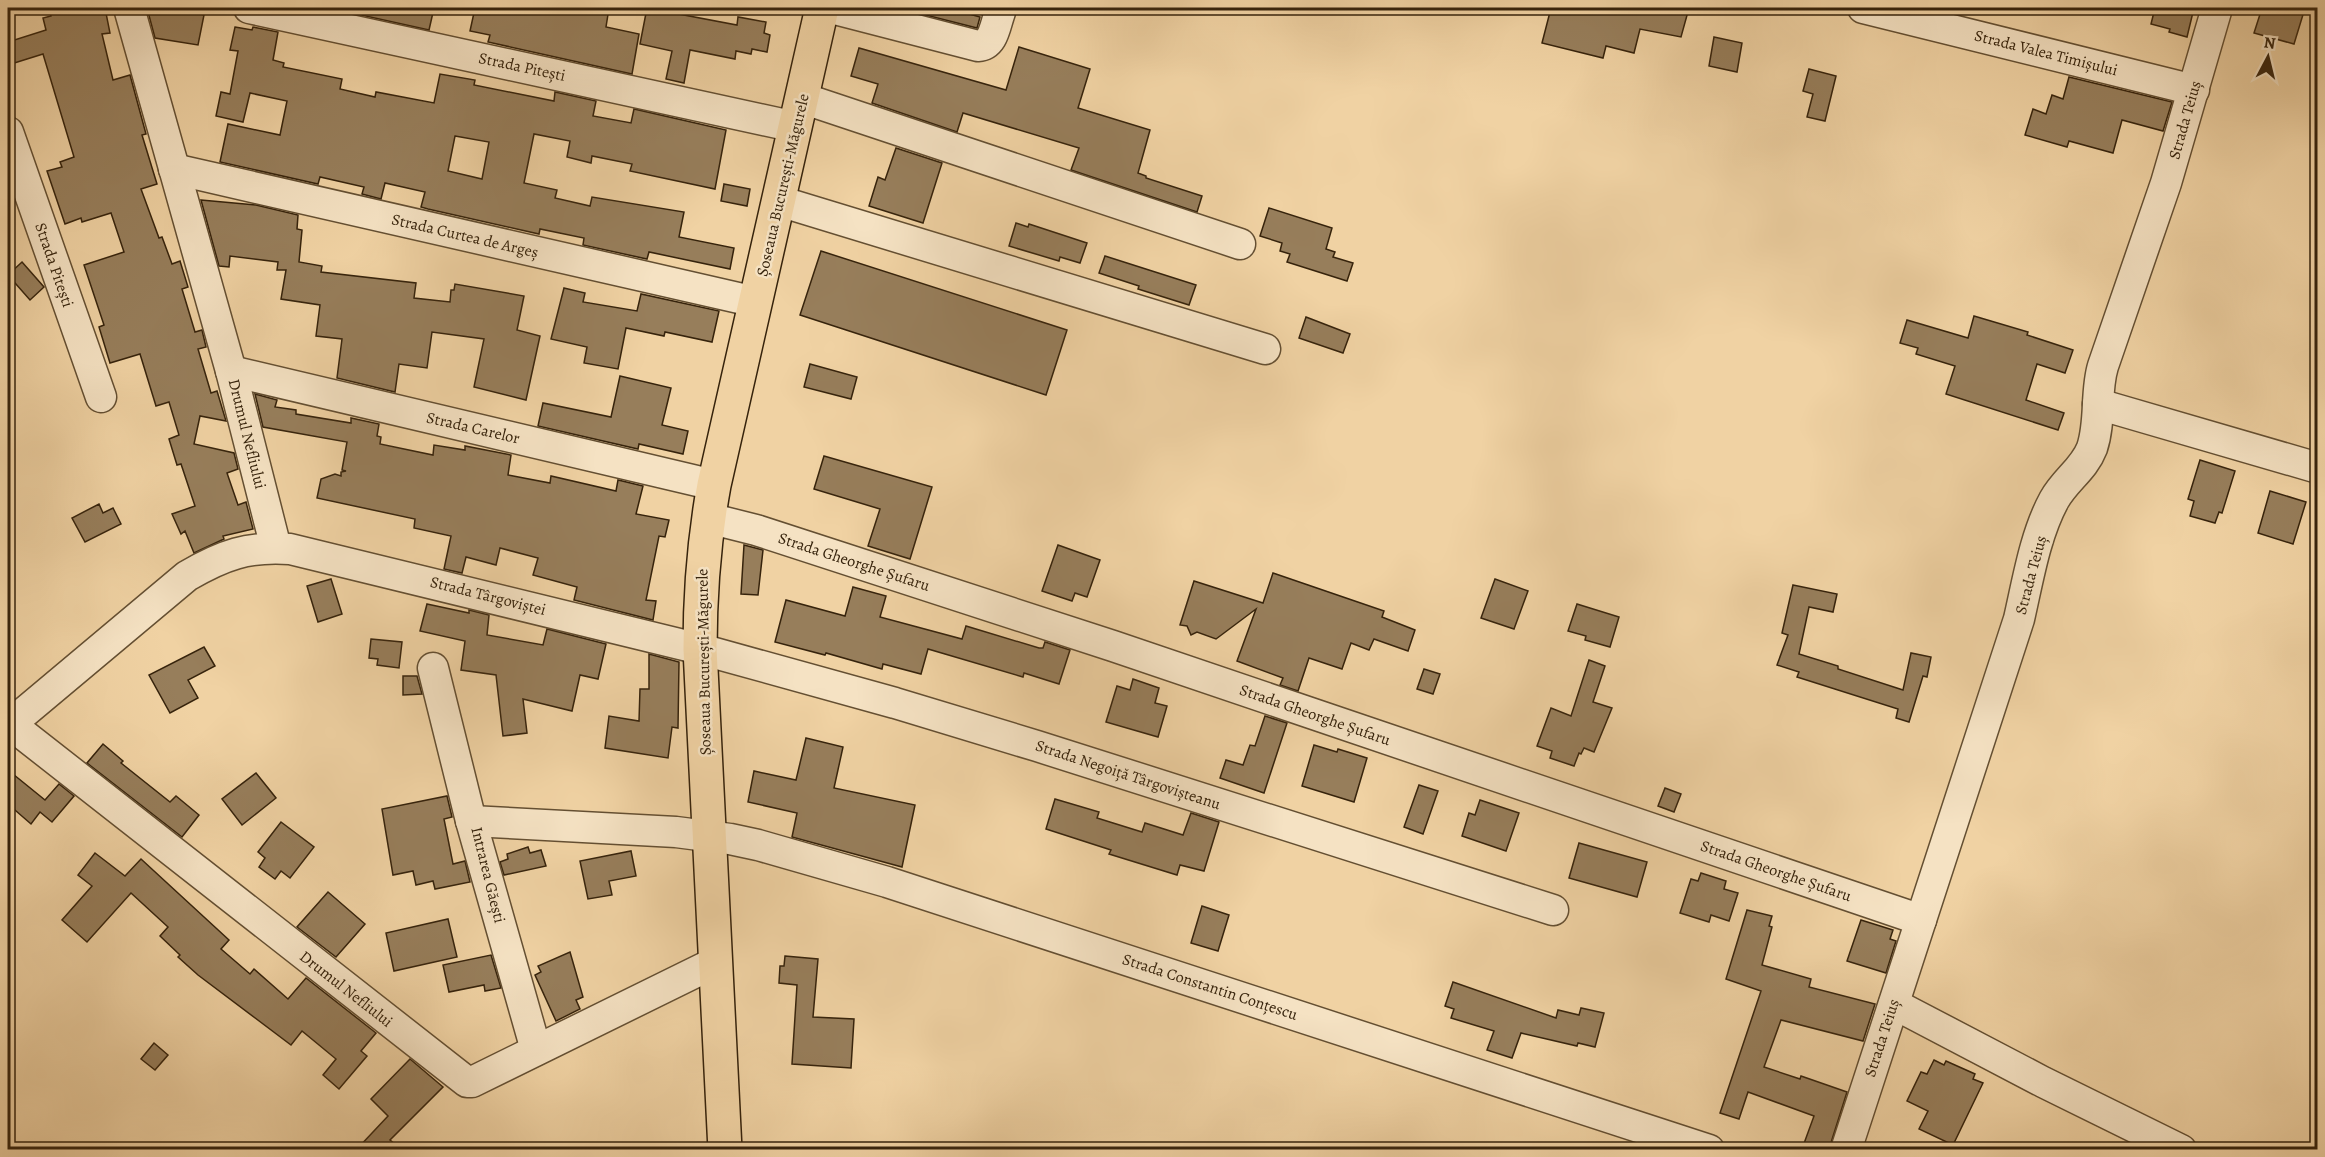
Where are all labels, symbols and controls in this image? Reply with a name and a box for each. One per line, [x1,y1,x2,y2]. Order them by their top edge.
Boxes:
street label: Strada Valea Timișului [1972,25,2120,81]
north arrow [2238,27,2298,87]
text: N [2263,31,2277,55]
street label: Strada Pitești [477,47,567,87]
street label: Strada Teiuș [2163,78,2207,162]
street label: Șoseaua București-Măgurele [751,92,815,278]
street label: Strada Curtea de Argeș [389,208,541,264]
street label: Strada Pitești [29,220,79,310]
street label: Drumul Nefliului [223,377,271,491]
street label: Strada Carelor [424,407,522,449]
street label: Strada Gheorghe Șufaru [775,527,933,597]
street label: Strada Teiuș [2010,533,2052,617]
street label: Șoseaua București-Măgurele [691,568,717,756]
street label: Strada Târgoviștei [428,571,548,621]
street label: Strada Gheorghe Șufaru [1237,679,1394,751]
street label: Strada Negoiță Târgovișteanu [1033,735,1224,815]
street label: Intrarea Găești [465,825,511,925]
street label: Strada Gheorghe Șufaru [1698,835,1855,907]
street label: Drumul Nefliului [295,946,397,1032]
street label: Strada Constantin Conțescu [1119,948,1301,1026]
street label: Strada Teiuș [1859,996,1905,1080]

